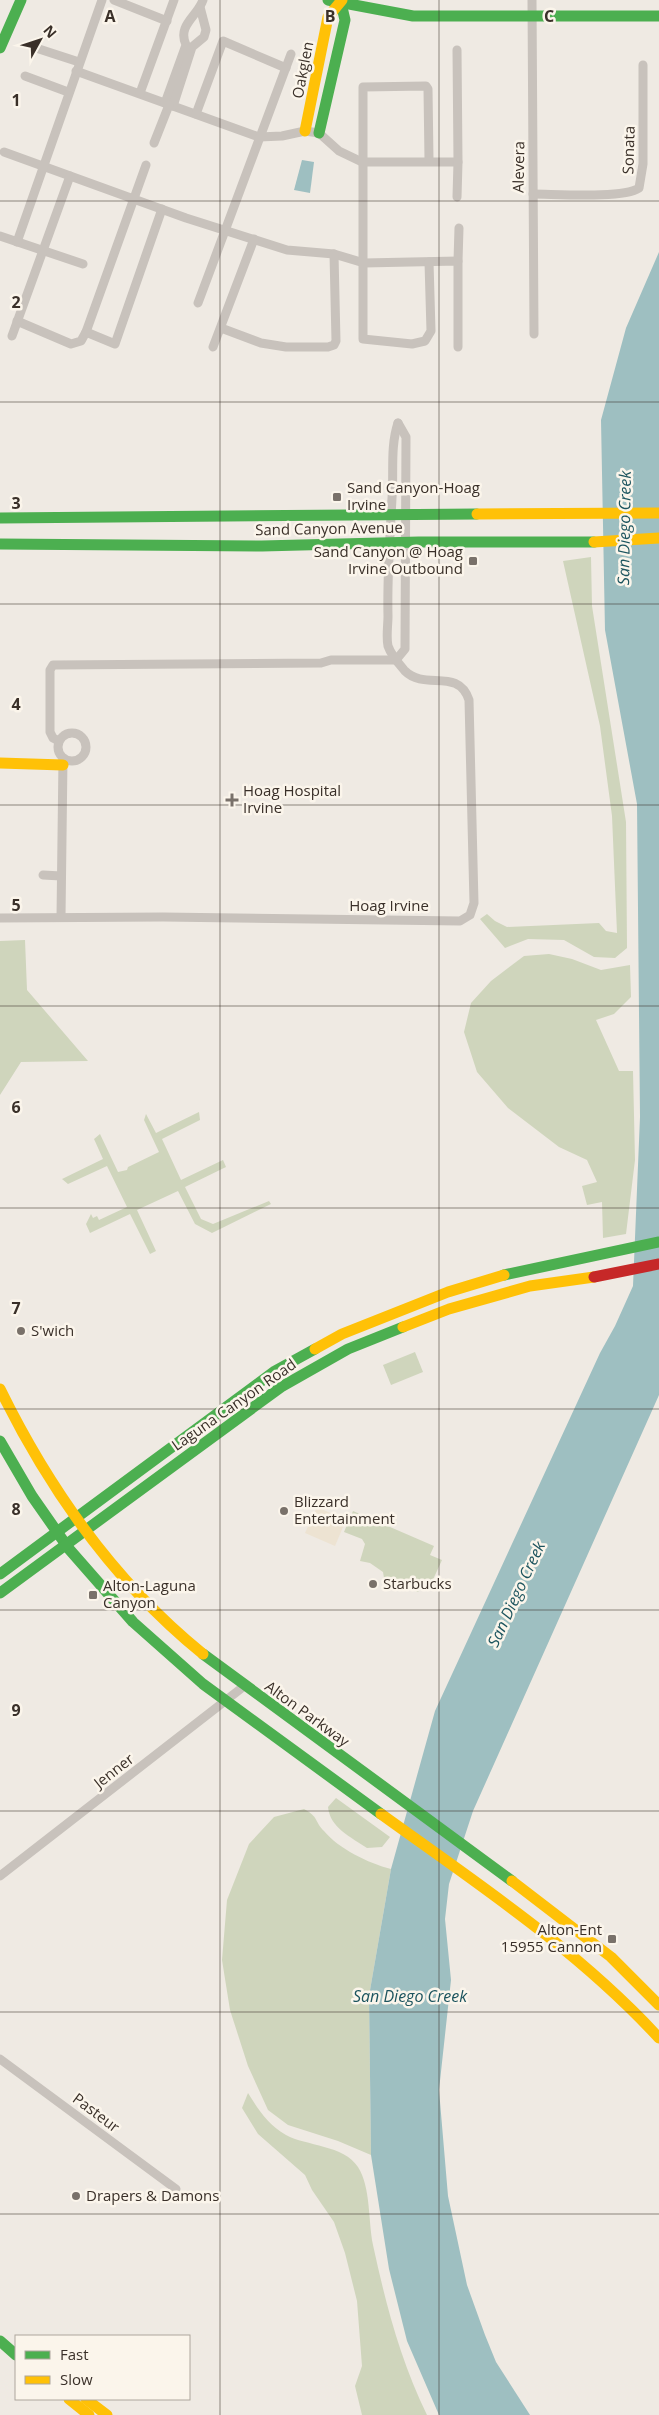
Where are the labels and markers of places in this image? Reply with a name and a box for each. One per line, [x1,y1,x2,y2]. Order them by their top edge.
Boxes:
place label: Sand Canyon-Hoag Irvine [347,477,480,514]
marker: Sand Canyon-Hoag Irvine [331,491,343,503]
place label: Sand Canyon @ Hoag Irvine Outbound [314,541,463,578]
marker: Sand Canyon @ Hoag Irvine Outbound [467,555,479,567]
place label: Hoag Hospital Irvine [243,780,341,817]
marker: Hoag Hospital Irvine [225,793,239,807]
place label: S'wich [31,1320,74,1340]
marker: S'wich [15,1325,27,1337]
place label: Blizzard Entertainment [294,1491,395,1528]
marker: Blizzard Entertainment [278,1505,290,1517]
place label: Starbucks [383,1573,452,1593]
place label: Alton-Laguna Canyon [103,1575,196,1612]
marker: Starbucks [367,1578,379,1590]
marker: Alton-Laguna Canyon [87,1589,99,1601]
place label: Alton-Ent 15955 Cannon [501,1919,602,1956]
marker: Alton-Ent 15955 Cannon [606,1933,618,1945]
place label: Drapers & Damons [86,2185,219,2205]
marker: Drapers & Damons [70,2190,82,2202]

